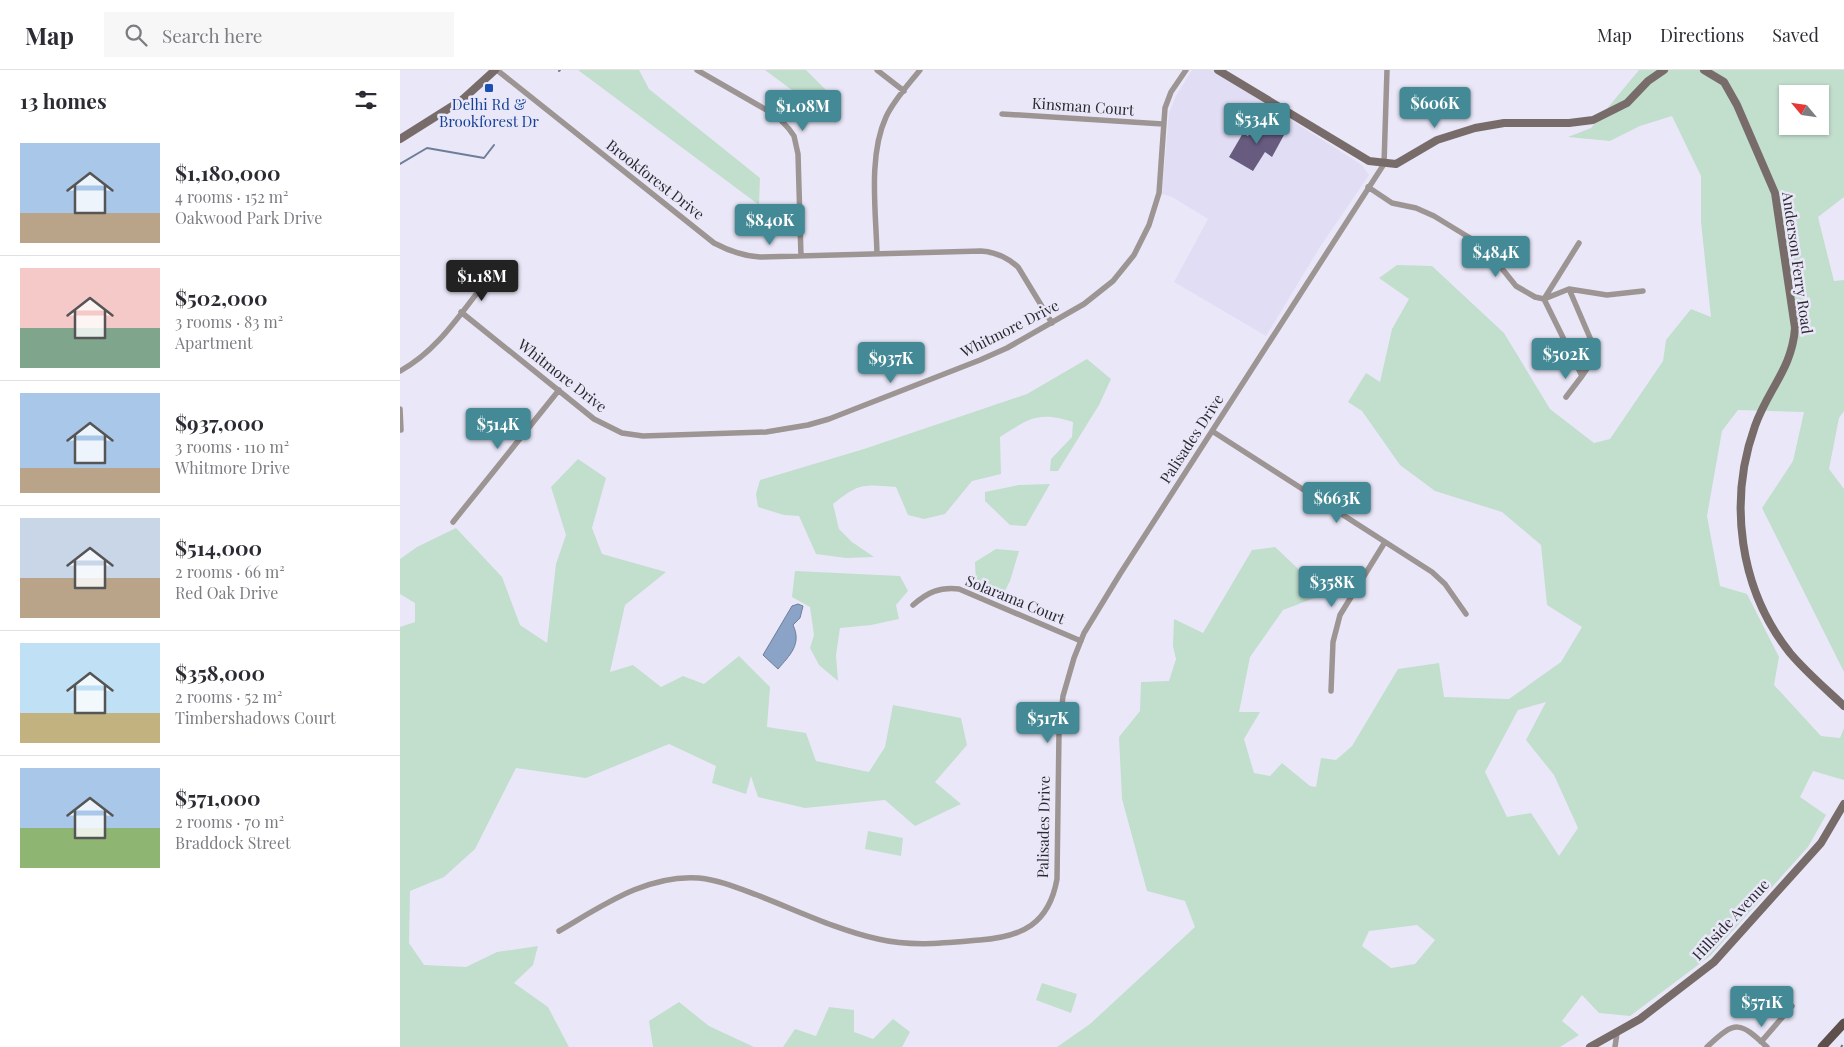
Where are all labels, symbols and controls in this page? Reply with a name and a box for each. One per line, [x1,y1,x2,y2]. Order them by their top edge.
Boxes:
search box [104,12,454,57]
text: Map [25,19,74,51]
icon: search [122,21,150,49]
text: Search here [162,22,262,48]
text: Map [1597,23,1632,47]
text: Directions [1660,23,1744,47]
text: Saved [1772,23,1819,47]
marker: Delhi Rd & Brookforest Dr [483,82,495,94]
north arrow [1779,85,1829,135]
map controls [1779,85,1829,135]
text: 13 homes [20,86,107,114]
icon: filters [352,86,380,114]
pin: $606K [1400,87,1470,129]
pin: $1.08M [762,90,844,132]
street label: Kinsman Court [1031,92,1136,120]
text: $606K [1411,92,1459,113]
place label: Delhi Rd & Brookforest Dr [439,94,539,131]
text: $1.08M [776,95,830,116]
pin: $534K [1222,102,1292,145]
text: $534K [1235,108,1279,129]
street label: Brookforest Drive [602,135,709,224]
text: $1,180,000 [175,158,280,186]
icon: home [60,163,120,223]
text: 4 rooms · 152 m² [175,186,288,207]
street label: Anderson Ferry Road [1778,190,1818,335]
pin: $840K [735,204,805,246]
text: Oakwood Park Drive [175,207,322,228]
text: $840K [746,209,794,230]
pin: $484K [1461,236,1531,278]
text: $484K [1473,241,1519,262]
pin: $1.18M [441,260,523,302]
text: $1.18M [457,265,507,286]
text: $502,000 [175,283,268,311]
icon: home [60,288,120,348]
street label: Whitmore Drive [956,295,1062,362]
text: 3 rooms · 83 m² [175,311,283,332]
text: Apartment [175,332,253,353]
street label: Whitmore Drive [513,333,611,416]
pin: $502K [1531,338,1601,380]
pin: $937K [856,342,926,384]
text: $502K [1543,343,1589,364]
text: $937K [869,347,913,368]
street label: Palisades Drive [1155,390,1227,487]
text: $937,000 [175,408,264,436]
pin: $514K [463,408,533,450]
icon: home [60,413,120,473]
text: $514K [477,413,519,434]
text: 3 rooms · 110 m² [175,436,289,457]
text: Whitmore Drive [175,457,290,478]
pin: $663K [1302,482,1372,524]
text: $663K [1314,487,1360,508]
text: $514,000 [175,533,262,561]
icon: home [60,538,120,598]
text: 2 rooms · 66 m² [175,561,285,582]
pin: $358K [1297,566,1367,608]
street label: Solarama Court [963,570,1069,628]
text: $358K [1310,571,1354,592]
text: Red Oak Drive [175,582,278,603]
text: $358,000 [175,658,265,686]
icon: home [60,663,120,723]
text: 2 rooms · 52 m² [175,686,282,707]
pin: $517K [1013,702,1083,744]
text: Timbershadows Court [175,707,336,728]
text: $517K [1027,707,1069,728]
street label: Palisades Drive [1032,776,1054,878]
text: $571,000 [175,783,261,811]
icon: home [60,788,120,848]
text: 2 rooms · 70 m² [175,811,284,832]
text: Braddock Street [175,832,291,853]
street label: Hillside Avenue [1687,874,1773,964]
pin: $571K [1727,986,1797,1028]
text: $571K [1741,991,1783,1012]

